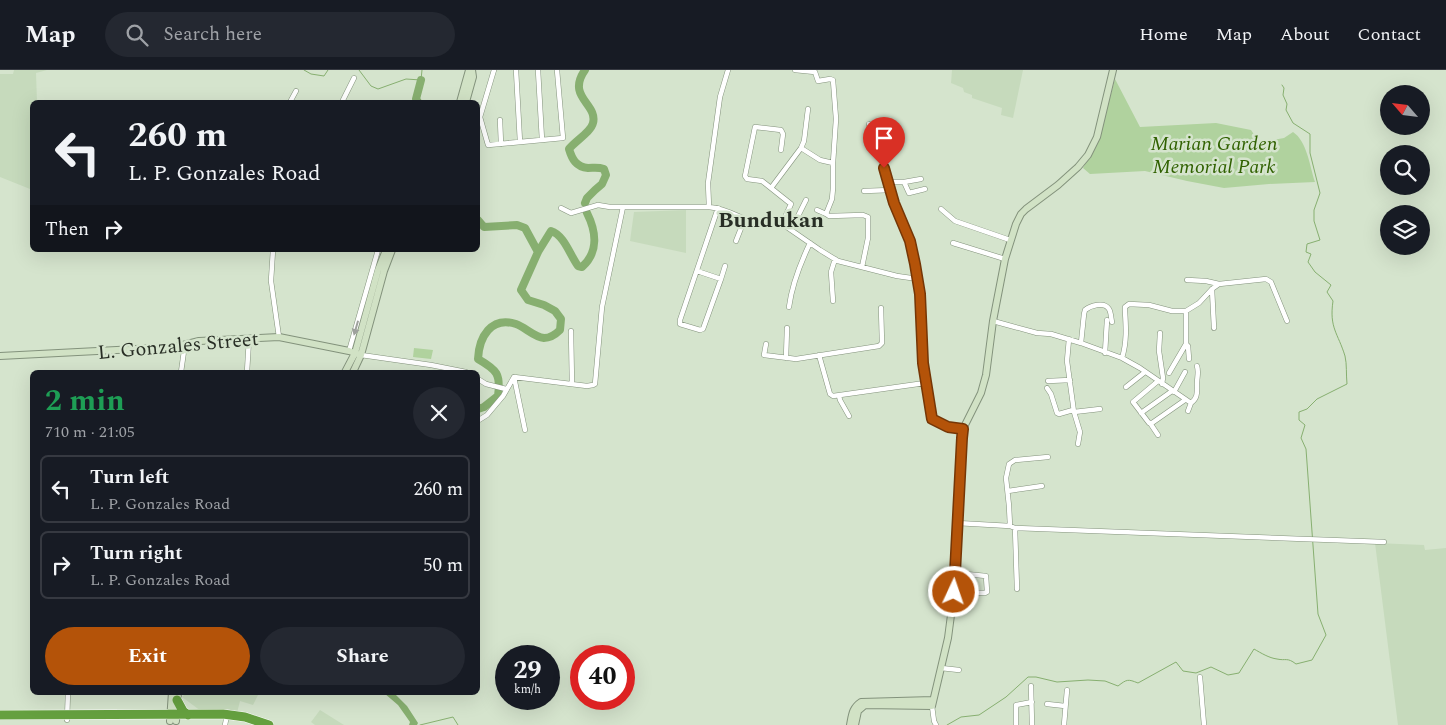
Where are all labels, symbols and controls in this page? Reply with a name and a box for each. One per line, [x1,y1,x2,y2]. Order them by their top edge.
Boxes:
search box [105,12,455,57]
text: Map [25,17,75,53]
text: Search here [163,20,262,49]
icon: search [123,21,151,49]
text: Home [1139,21,1188,48]
text: Map [1216,21,1252,48]
text: About [1280,21,1330,48]
text: Contact [1358,21,1421,48]
north arrow [1380,85,1430,135]
map controls [1380,85,1430,255]
text: 260 m [128,109,227,162]
pin [863,117,905,168]
icon: left [45,120,110,185]
icon: arrive [870,124,898,152]
park label: Marian Garden Memorial Park [1150,129,1278,182]
button: search [1380,145,1430,195]
text: L. P. Gonzales Road [128,157,321,190]
district label: Bundukan [718,204,824,237]
button: layers [1380,205,1430,255]
text: Then [45,215,89,244]
icon: right [99,215,127,243]
one-way arrow [351,320,359,335]
street label: L. Gonzales Street [96,324,260,368]
text: 2 min [45,378,125,424]
button: close [413,387,465,439]
text: 710 m · 21:05 [45,420,135,444]
text: Turn left [90,463,169,492]
icon: left [47,475,75,503]
text: 260 m [413,475,463,504]
text: L. P. Gonzales Road [90,492,230,516]
text: Turn right [90,539,183,568]
icon: right [47,551,75,579]
text: 50 m [423,551,463,580]
position arrow [927,565,979,617]
text: L. P. Gonzales Road [90,568,230,592]
button: Exit [45,627,250,685]
button: Share [260,627,465,685]
speed limit sign: 40 [570,645,635,710]
text: 29 [513,652,542,690]
text: km/h [514,680,541,699]

